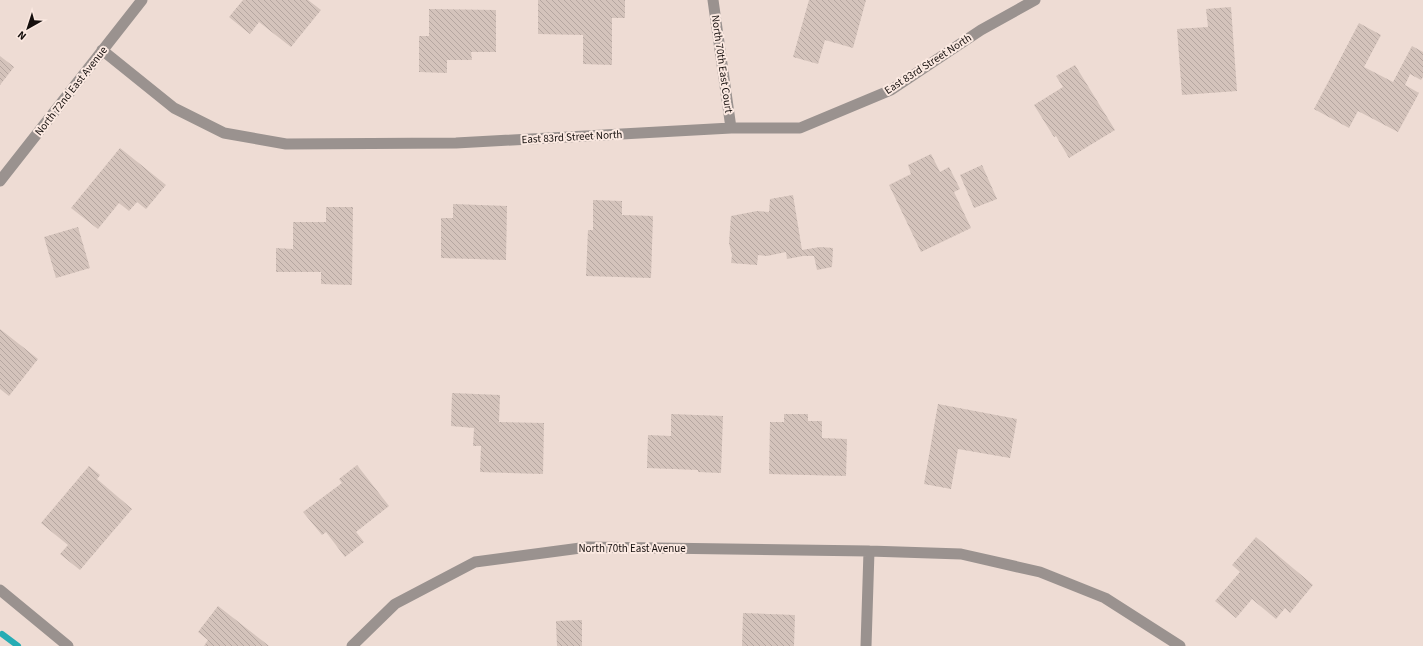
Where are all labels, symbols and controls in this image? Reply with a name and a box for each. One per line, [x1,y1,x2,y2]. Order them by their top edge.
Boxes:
north arrow [8,8,48,48]
street label: North 70th East Court [708,14,736,114]
text: N [14,27,30,44]
street label: East 83rd Street North [882,30,974,98]
street label: North 72nd East Avenue [31,43,111,139]
street label: East 83rd Street North [521,127,623,147]
street label: North 70th East Avenue [578,541,686,556]

